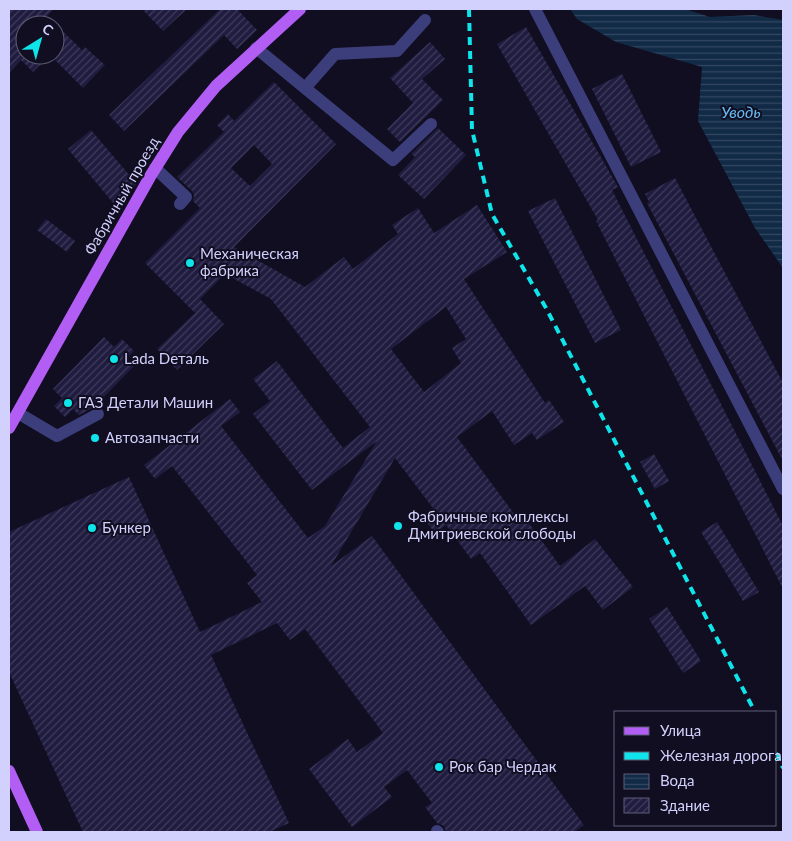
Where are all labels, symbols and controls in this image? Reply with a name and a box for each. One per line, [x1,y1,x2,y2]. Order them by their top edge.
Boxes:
north arrow [15,15,65,65]
text: С [39,20,58,39]
water label: Уводь [721,102,761,121]
street label: Фабричный проезд [80,133,162,258]
place label: Механическая фабрика [200,244,299,279]
marker: Механическая фабрика [184,257,196,269]
place label: Lada Dеталь [124,349,209,367]
marker: Lada Dеталь [108,353,120,365]
place label: ГАЗ Детали Машин [78,393,213,411]
marker: ГАЗ Детали Машин [62,397,74,409]
place label: Автозапчасти [105,428,199,446]
marker: Автозапчасти [89,432,101,444]
place label: Фабричные комплексы Дмитриевской слободы [408,507,576,542]
place label: Бункер [102,518,151,536]
marker: Фабричные комплексы Дмитриевской слободы [392,520,404,532]
marker: Бункер [86,522,98,534]
legend [614,711,777,826]
text: Улица [660,721,701,739]
text: Железная дорога [660,746,782,764]
place label: Рок бар Чердак [449,757,557,775]
marker: Рок бар Чердак [433,761,445,773]
text: Вода [660,771,695,789]
text: Здание [660,796,710,814]

